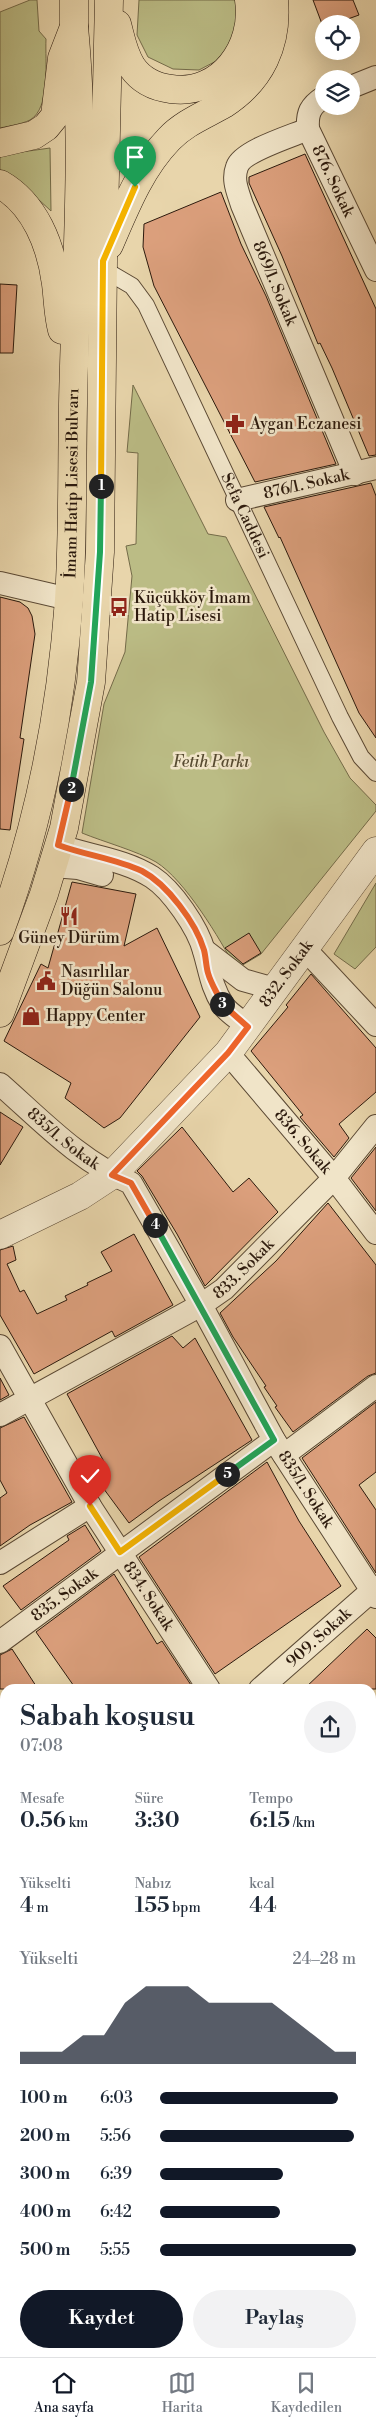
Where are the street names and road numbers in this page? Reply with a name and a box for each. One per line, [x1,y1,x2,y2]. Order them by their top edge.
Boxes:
street label: 876. Sokak [307,142,360,222]
street label: 869/1. Sokak [248,238,302,330]
street label: İmam Hatip Lisesi Bulvarı [58,388,83,579]
street label: 876/1. Sokak [261,464,353,504]
street label: Sefa Caddesi [216,470,274,562]
street label: 832. Sokak [255,935,318,1011]
street label: 835/1. Sokak [23,1103,105,1175]
street label: 836. Sokak [270,1105,337,1179]
street label: 833. Sokak [209,1233,279,1304]
street label: 835/1. Sokak [274,1447,339,1533]
street label: 834. Sokak [119,1558,179,1636]
street label: 835. Sokak [27,1562,103,1626]
street label: 909. Sokak [282,1602,357,1672]

